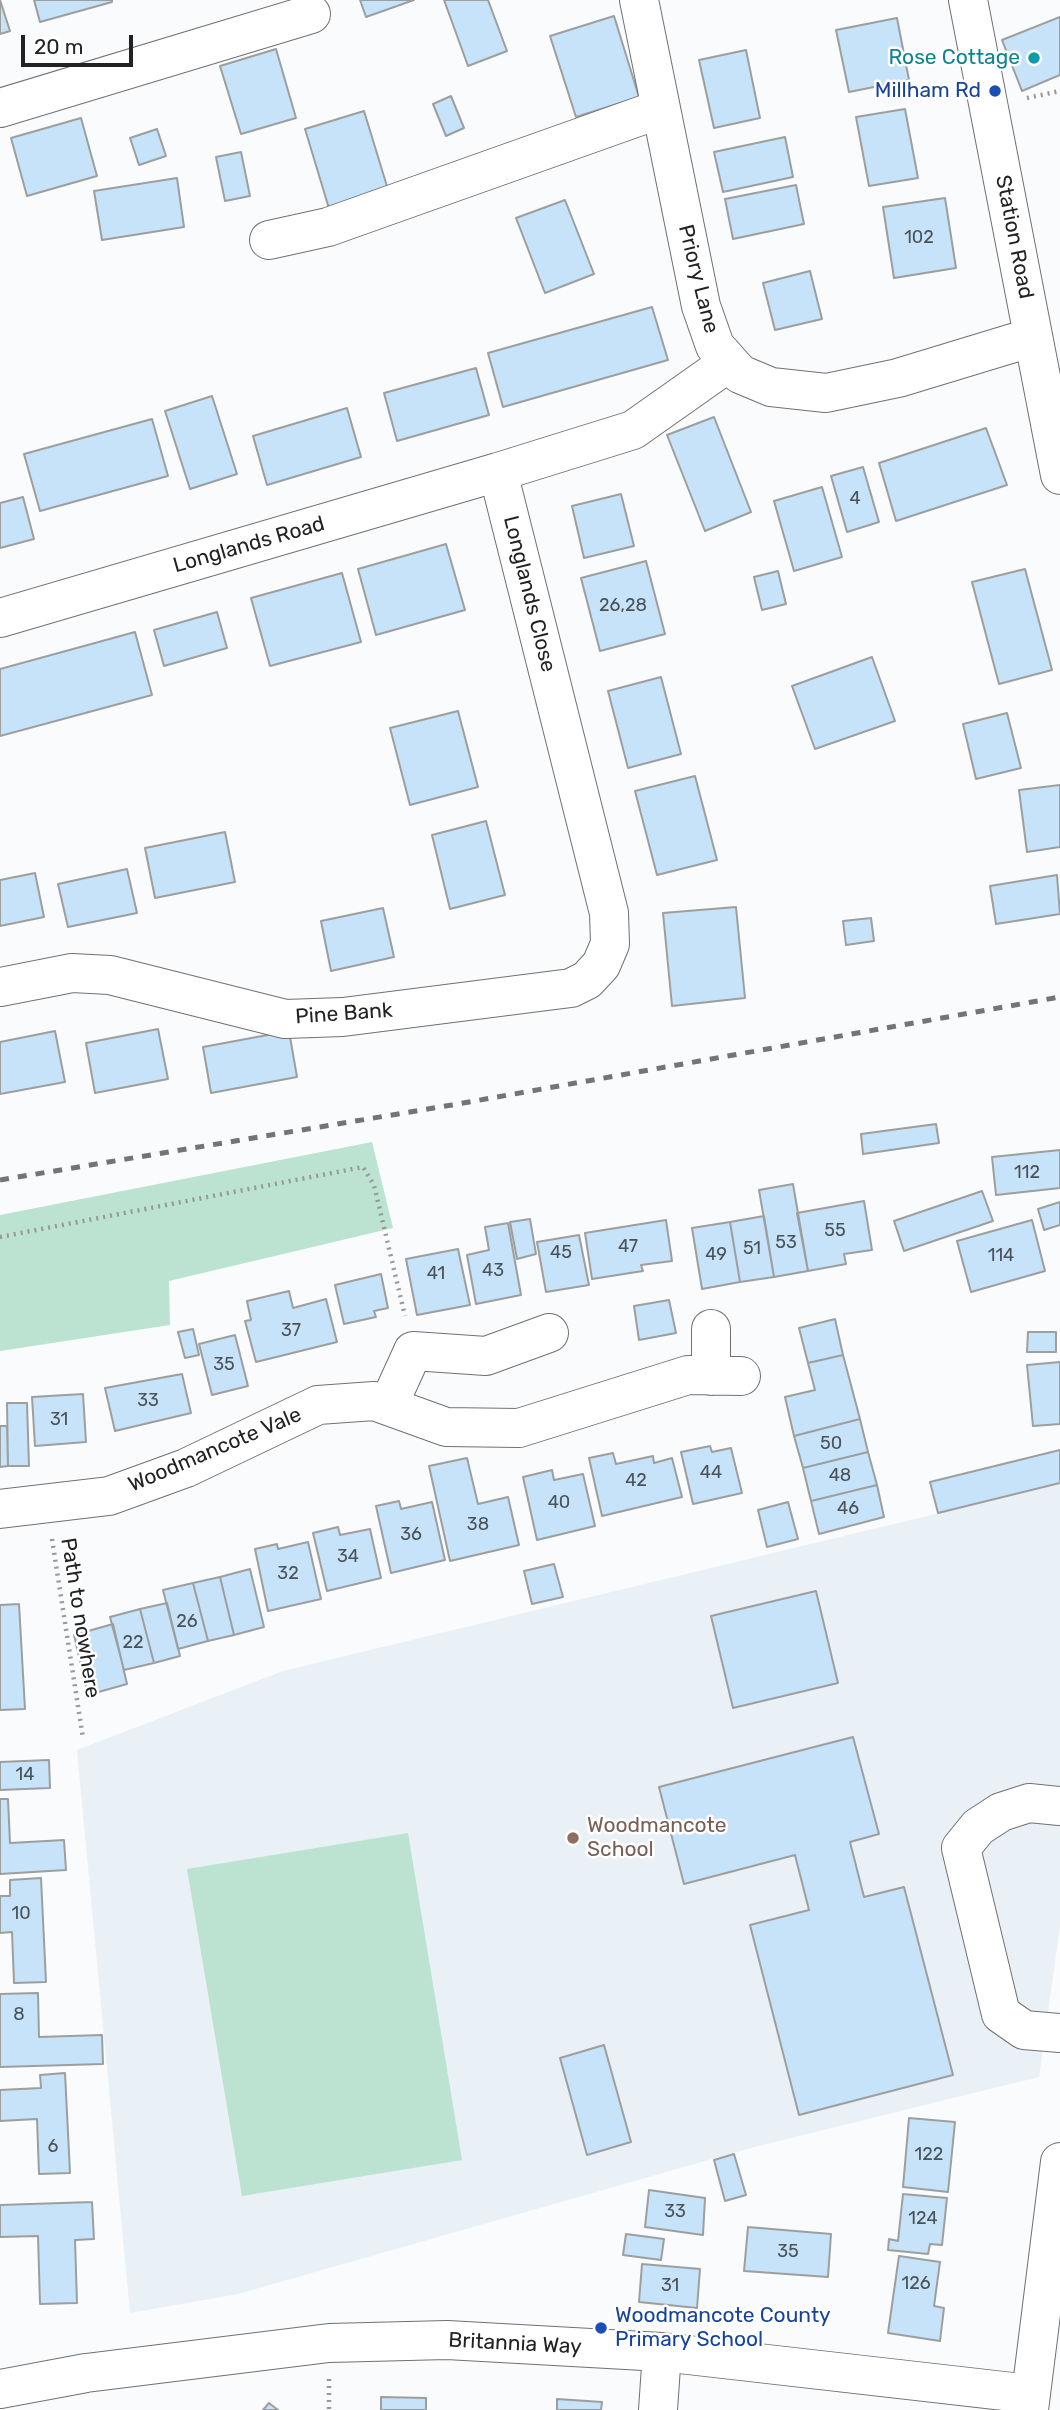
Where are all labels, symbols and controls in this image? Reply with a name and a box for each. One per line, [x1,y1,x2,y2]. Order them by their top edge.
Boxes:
scale bar [24,21,136,65]
text: 20 m [34,34,83,59]
place label: Rose Cottage [888,45,1020,71]
marker: Rose Cottage [1026,50,1042,66]
place label: Millham Rd [875,78,981,104]
marker: Millham Rd [987,83,1003,99]
street label: Station Road [990,173,1038,301]
street label: Priory Lane [672,222,724,336]
house number: 102 [904,227,934,249]
house number: 4 [849,488,861,510]
street label: Longlands Road [170,511,328,579]
street label: Longlands Close [497,513,561,675]
house number: 26,28 [599,595,647,617]
street label: Pine Bank [295,998,393,1030]
house number: 112 [1014,1162,1040,1184]
house number: 55 [824,1220,846,1242]
house number: 53 [775,1232,797,1254]
house number: 47 [618,1236,638,1258]
house number: 51 [743,1238,761,1260]
house number: 45 [550,1242,572,1264]
house number: 49 [705,1244,727,1266]
house number: 114 [988,1245,1014,1267]
house number: 43 [482,1260,504,1282]
house number: 41 [427,1263,445,1285]
house number: 37 [281,1320,301,1342]
house number: 35 [213,1354,235,1376]
house number: 33 [137,1390,159,1412]
street label: Woodmancote Vale [125,1402,305,1498]
house number: 31 [50,1409,68,1431]
house number: 50 [820,1433,842,1455]
house number: 44 [700,1462,722,1484]
house number: 48 [829,1465,851,1487]
house number: 42 [625,1470,647,1492]
house number: 40 [548,1492,570,1514]
house number: 46 [837,1498,859,1520]
house number: 38 [467,1514,489,1536]
house number: 36 [400,1524,422,1546]
street label: Path to nowhere [55,1536,105,1700]
house number: 34 [337,1546,359,1568]
house number: 32 [277,1563,299,1585]
house number: 26 [176,1611,198,1633]
house number: 22 [122,1632,144,1654]
house number: 14 [16,1764,34,1786]
place label: Woodmancote School [587,1813,726,1863]
marker: Woodmancote School [565,1830,581,1846]
house number: 10 [11,1903,31,1925]
house number: 8 [13,2004,25,2026]
house number: 6 [48,2136,58,2158]
house number: 122 [915,2144,943,2166]
house number: 33 [664,2201,686,2223]
house number: 124 [908,2208,938,2230]
house number: 35 [777,2241,799,2263]
house number: 126 [901,2273,931,2295]
house number: 31 [661,2275,679,2297]
place label: Woodmancote County Primary School [615,2303,831,2353]
marker: Woodmancote County Primary School [593,2320,609,2336]
street label: Britannia Way [448,2328,582,2360]

